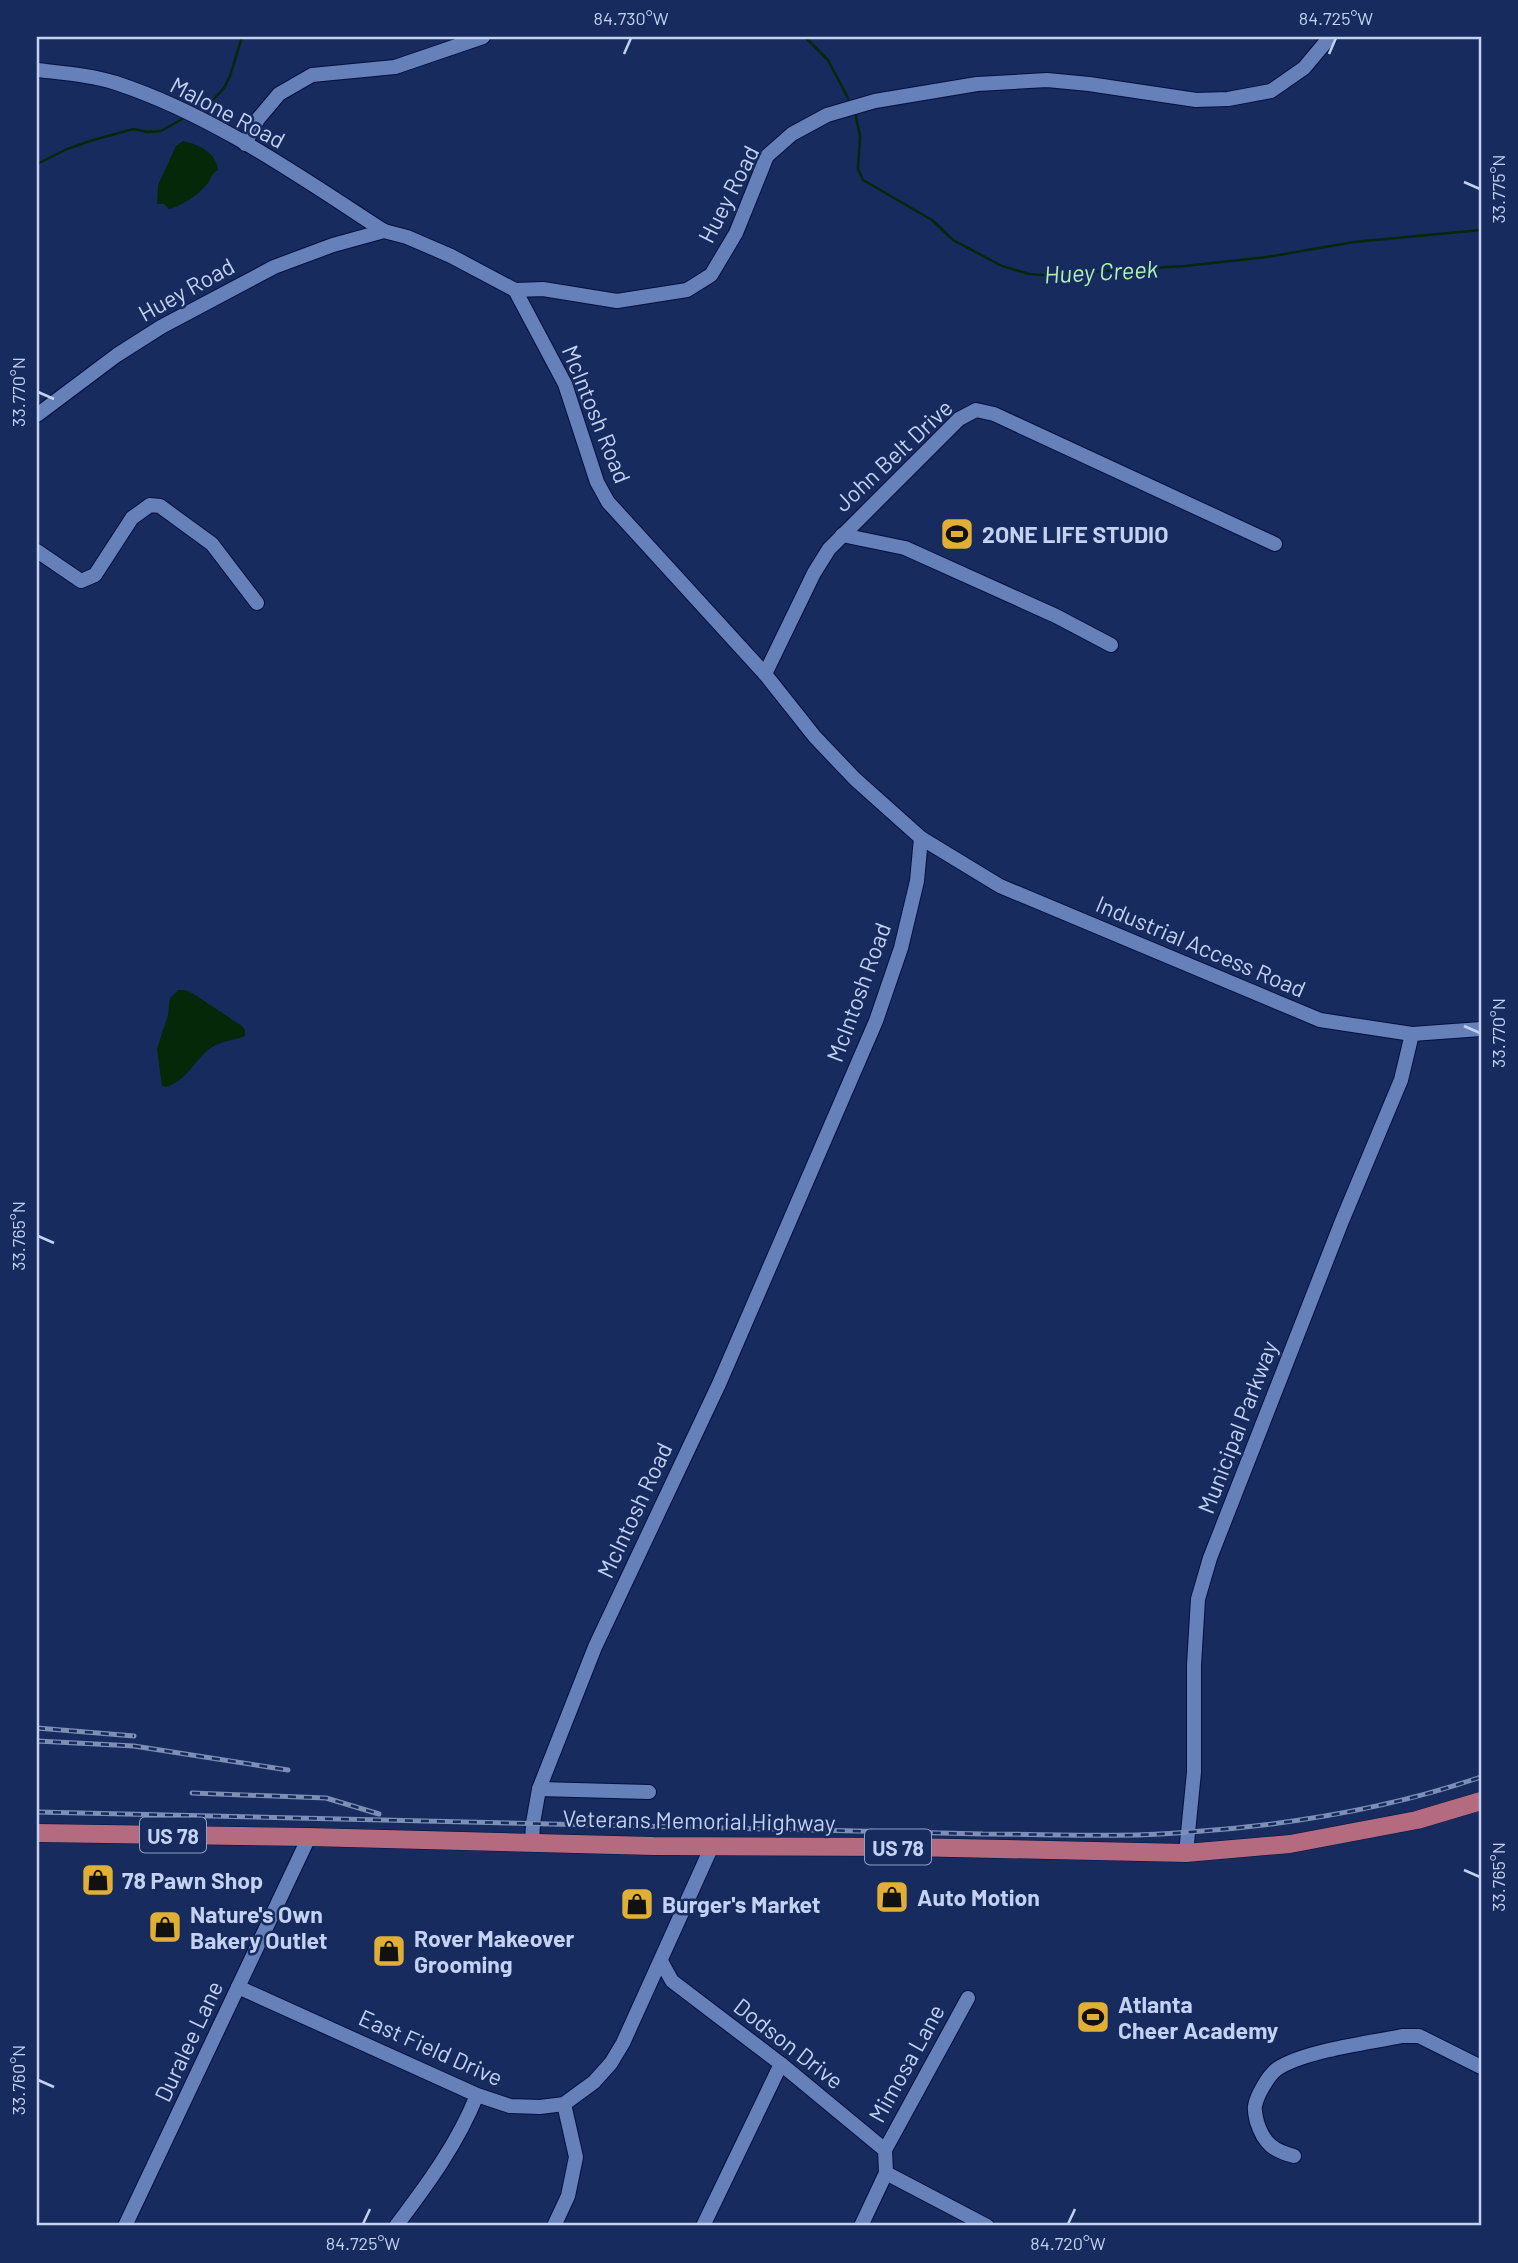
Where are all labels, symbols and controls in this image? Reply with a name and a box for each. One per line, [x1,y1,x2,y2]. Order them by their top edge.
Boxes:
text: 84.730°W [594,7,669,29]
text: 84.725°W [1299,7,1373,29]
street label: Malone Road [166,70,290,154]
street label: Huey Road [692,141,764,247]
text: 33.775°N [1487,155,1509,223]
street label: Huey Road [133,251,239,327]
water label: Huey Creek [1043,254,1159,288]
street label: McIntosh Road [557,341,637,487]
text: 33.770°N [7,357,29,427]
street label: John Belt Drive [828,393,958,517]
sports icon: 2ONE LIFE STUDIO [938,515,976,553]
place label: 2ONE LIFE STUDIO [982,520,1168,548]
street label: Industrial Access Road [1092,889,1310,1003]
street label: McIntosh Road [820,919,896,1065]
text: 33.770°N [1487,998,1509,1068]
text: 33.765°N [7,1201,29,1271]
street label: Municipal Parkway [1191,1336,1283,1517]
street label: McIntosh Road [590,1438,678,1582]
street label: Veterans Memorial Highway [562,1804,836,1836]
road number: US 78 [140,1818,206,1853]
road number: US 78 [865,1829,931,1864]
text: 33.765°N [1487,1842,1509,1912]
shop icon: 78 Pawn Shop [79,1861,117,1899]
place label: 78 Pawn Shop [122,1866,263,1894]
shop icon: Auto Motion [873,1878,911,1916]
place label: Auto Motion [917,1883,1040,1911]
shop icon: Burger's Market [618,1885,656,1923]
place label: Burger's Market [662,1890,821,1918]
place label: Nature's Own Bakery Outlet [190,1900,328,1954]
shop icon: Nature's Own Bakery Outlet [146,1908,184,1946]
place label: Rover Makeover Grooming [414,1924,575,1978]
shop icon: Rover Makeover Grooming [370,1932,408,1970]
street label: Duralee Lane [148,1976,228,2106]
place label: Atlanta Cheer Academy [1118,1990,1279,2044]
street label: Dodson Drive [729,1992,849,2094]
sports icon: Atlanta Cheer Academy [1074,1998,1112,2036]
street label: Mimosa Lane [862,1999,950,2127]
street label: East Field Drive [355,2003,507,2091]
text: 33.760°N [7,2045,29,2115]
text: 84.725°W [326,2232,400,2254]
text: 84.720°W [1030,2232,1106,2254]

